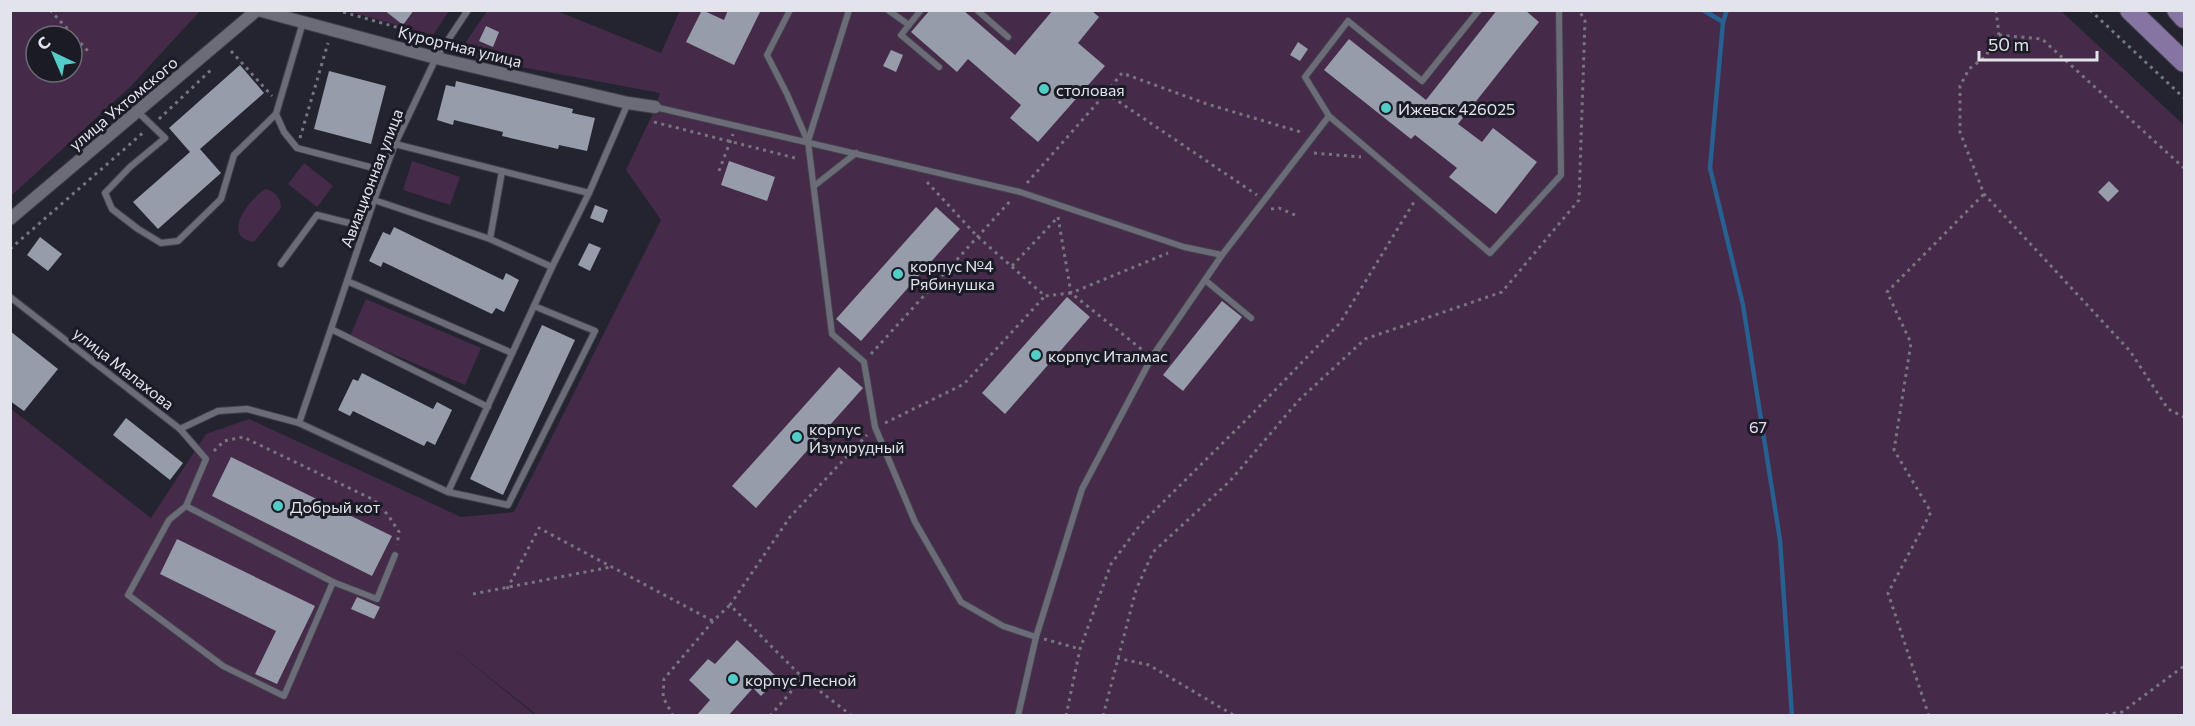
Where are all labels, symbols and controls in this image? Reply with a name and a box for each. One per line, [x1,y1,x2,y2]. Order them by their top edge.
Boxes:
street label: Курортная улица [396,21,524,71]
north arrow [24,24,84,84]
scale bar [1979,24,2098,62]
text: С [33,32,54,53]
text: 50 m [1988,33,2029,55]
street label: улица Ухтомского [65,52,181,154]
place label: столовая [1056,80,1125,99]
marker: столовая [1037,82,1051,96]
place label: Ижевск 426025 [1398,99,1515,118]
marker: Ижевск 426025 [1379,101,1393,115]
street label: Авиационная улица [336,106,406,250]
place label: корпус №4 Рябинушка [910,256,995,293]
marker: корпус №4 Рябинушка [891,267,905,281]
street label: улица Малахова [70,323,178,413]
place label: корпус Италмас [1048,346,1168,365]
marker: корпус Италмас [1029,348,1043,362]
park label: 67 [1749,417,1767,436]
place label: корпус Изумрудный [809,419,905,456]
marker: корпус Изумрудный [790,430,804,444]
place label: Добрый кот [290,497,381,516]
marker: Добрый кот [271,499,285,513]
place label: корпус Лесной [745,670,856,689]
marker: корпус Лесной [726,672,740,686]

